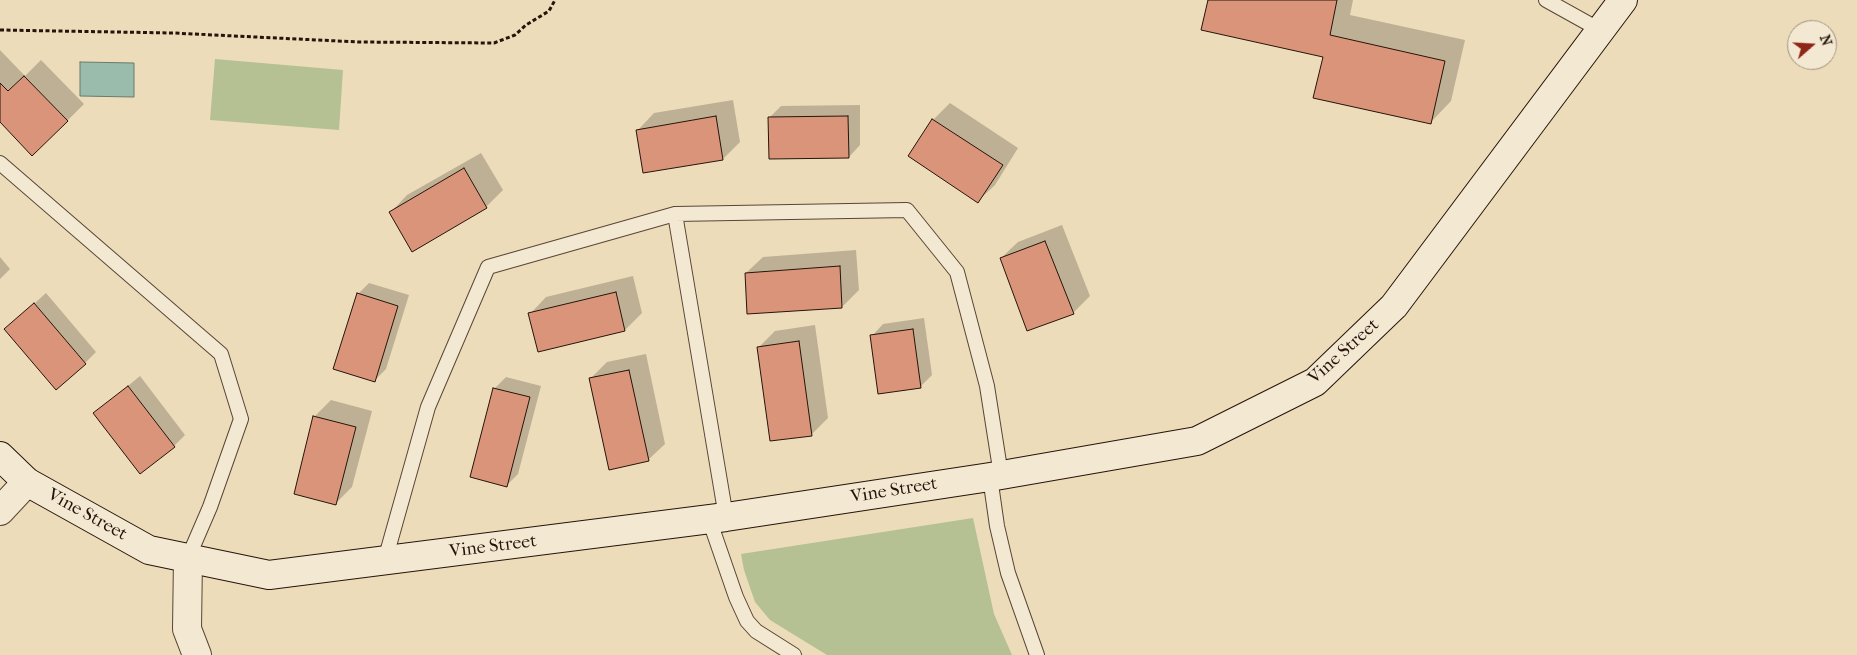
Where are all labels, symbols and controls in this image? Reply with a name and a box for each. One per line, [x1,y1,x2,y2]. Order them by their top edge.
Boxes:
north arrow [1787,20,1837,70]
text: N [1816,32,1835,48]
street label: Vine Street [1304,315,1384,389]
street label: Vine Street [849,473,939,509]
street label: Vine Street [43,484,131,546]
street label: Vine Street [448,531,538,563]

